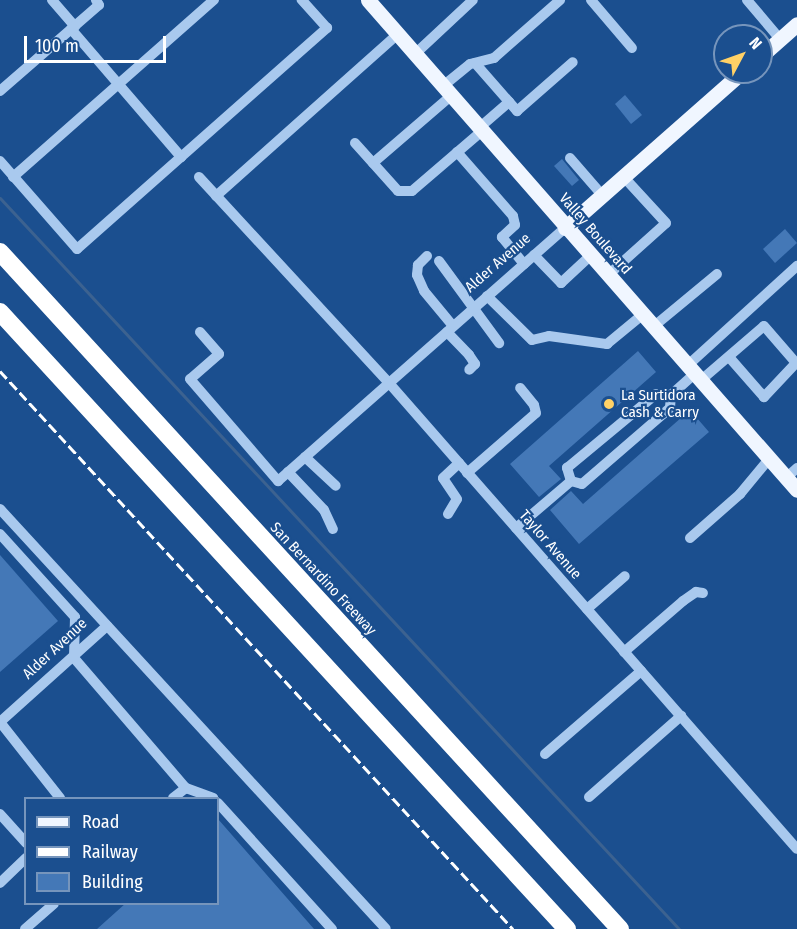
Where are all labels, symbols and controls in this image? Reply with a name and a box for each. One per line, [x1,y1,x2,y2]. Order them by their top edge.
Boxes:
scale bar [27,24,170,62]
north arrow [713,24,773,84]
text: N [745,33,766,53]
text: 100 m [35,35,79,57]
street label: Valley Boulevard [555,190,635,278]
street label: Alder Avenue [462,230,534,296]
place label: La Surtidora Cash & Carry [621,386,699,421]
marker: La Surtidora Cash & Carry [602,397,616,411]
street label: Taylor Avenue [515,507,585,583]
street label: San Bernardino Freeway [266,519,380,639]
street label: Alder Avenue [19,615,91,683]
legend [24,797,219,905]
text: Road [82,811,119,833]
text: Railway [82,841,138,863]
text: Building [82,871,143,893]

